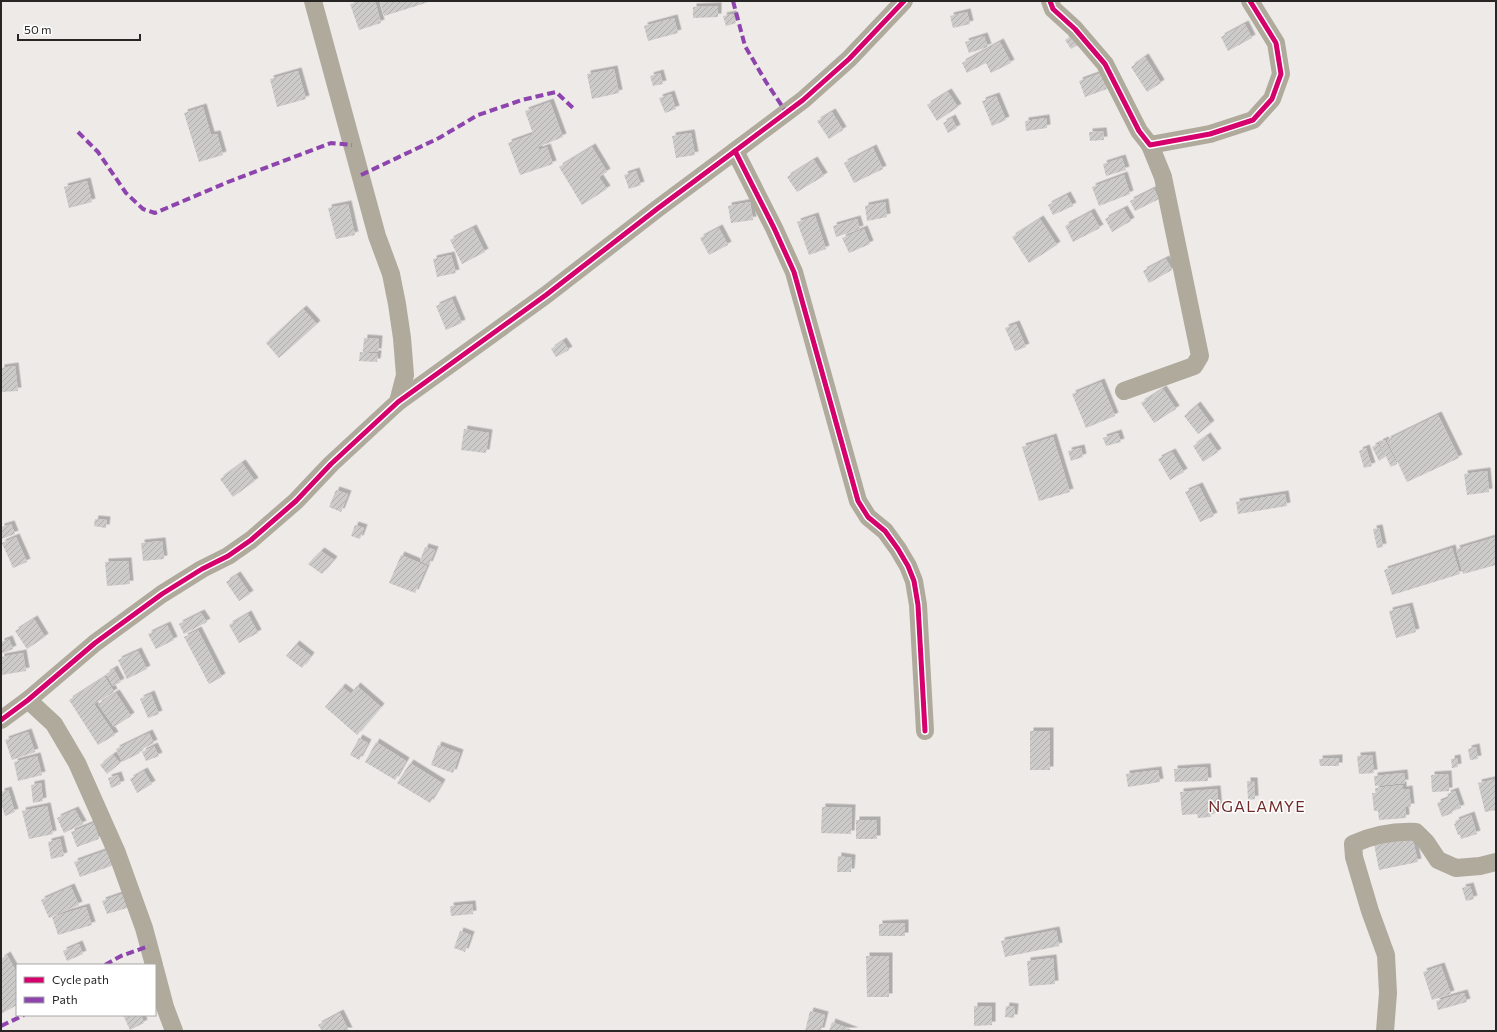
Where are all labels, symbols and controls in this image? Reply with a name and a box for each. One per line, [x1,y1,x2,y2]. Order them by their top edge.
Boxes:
scale bar [18,16,140,42]
text: 50 m [24,22,52,36]
district label: NGALAMYE [1208,796,1306,815]
legend [16,964,156,1016]
text: Cycle path [52,972,109,986]
text: Path [52,992,78,1006]

